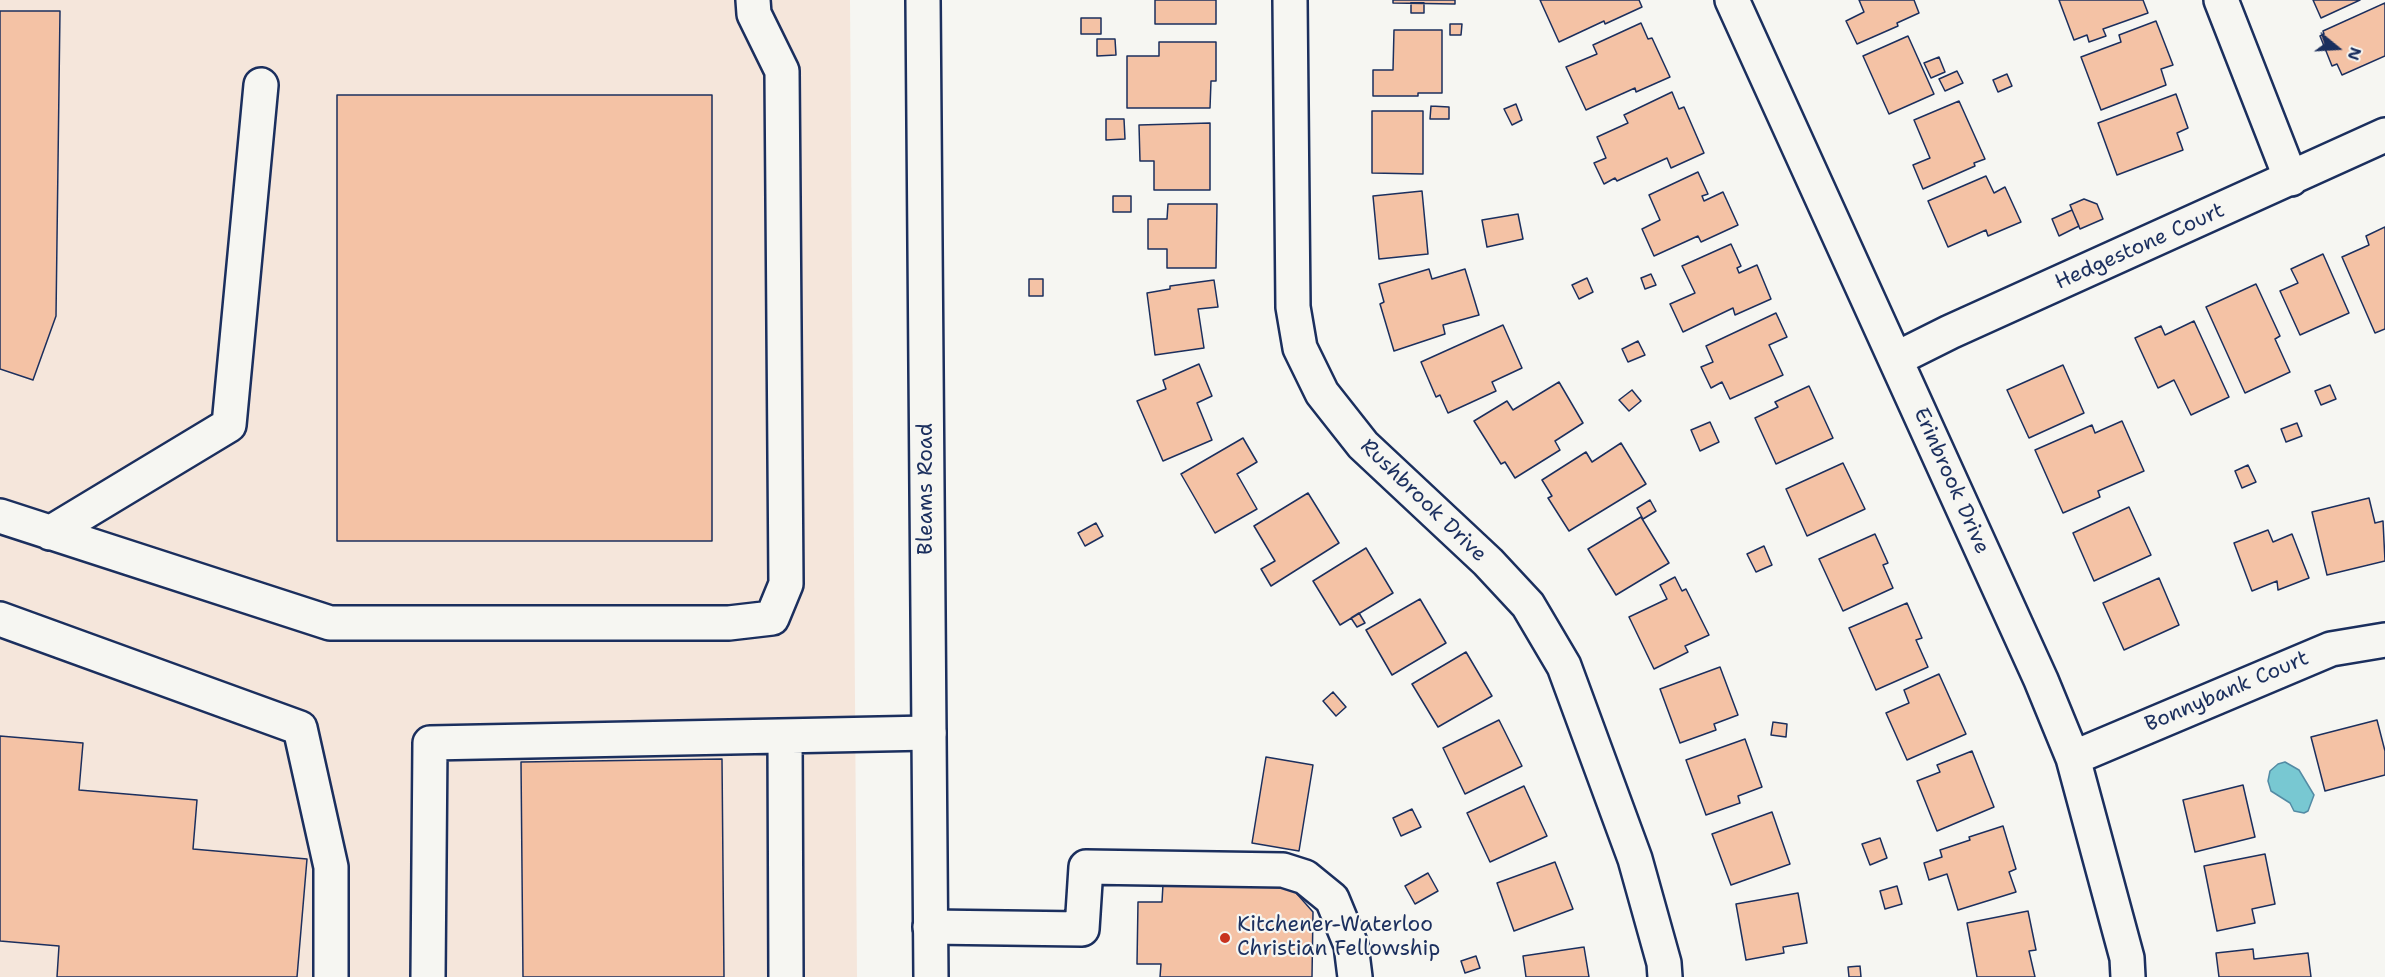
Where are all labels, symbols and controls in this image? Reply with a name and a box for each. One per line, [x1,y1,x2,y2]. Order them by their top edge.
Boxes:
north arrow [2307,18,2367,78]
text: N [2343,44,2367,63]
street label: Hedgestone Court [2051,198,2229,296]
street label: Erinbrook Drive [1908,404,1994,558]
street label: Bleams Road [914,423,940,555]
street label: Rushbrook Drive [1355,434,1491,568]
street label: Bonnybank Court [2141,646,2313,738]
place label: Kitchener-Waterloo Christian Fellowship [1237,913,1440,963]
marker: Kitchener-Waterloo Christian Fellowship [1218,931,1232,945]

